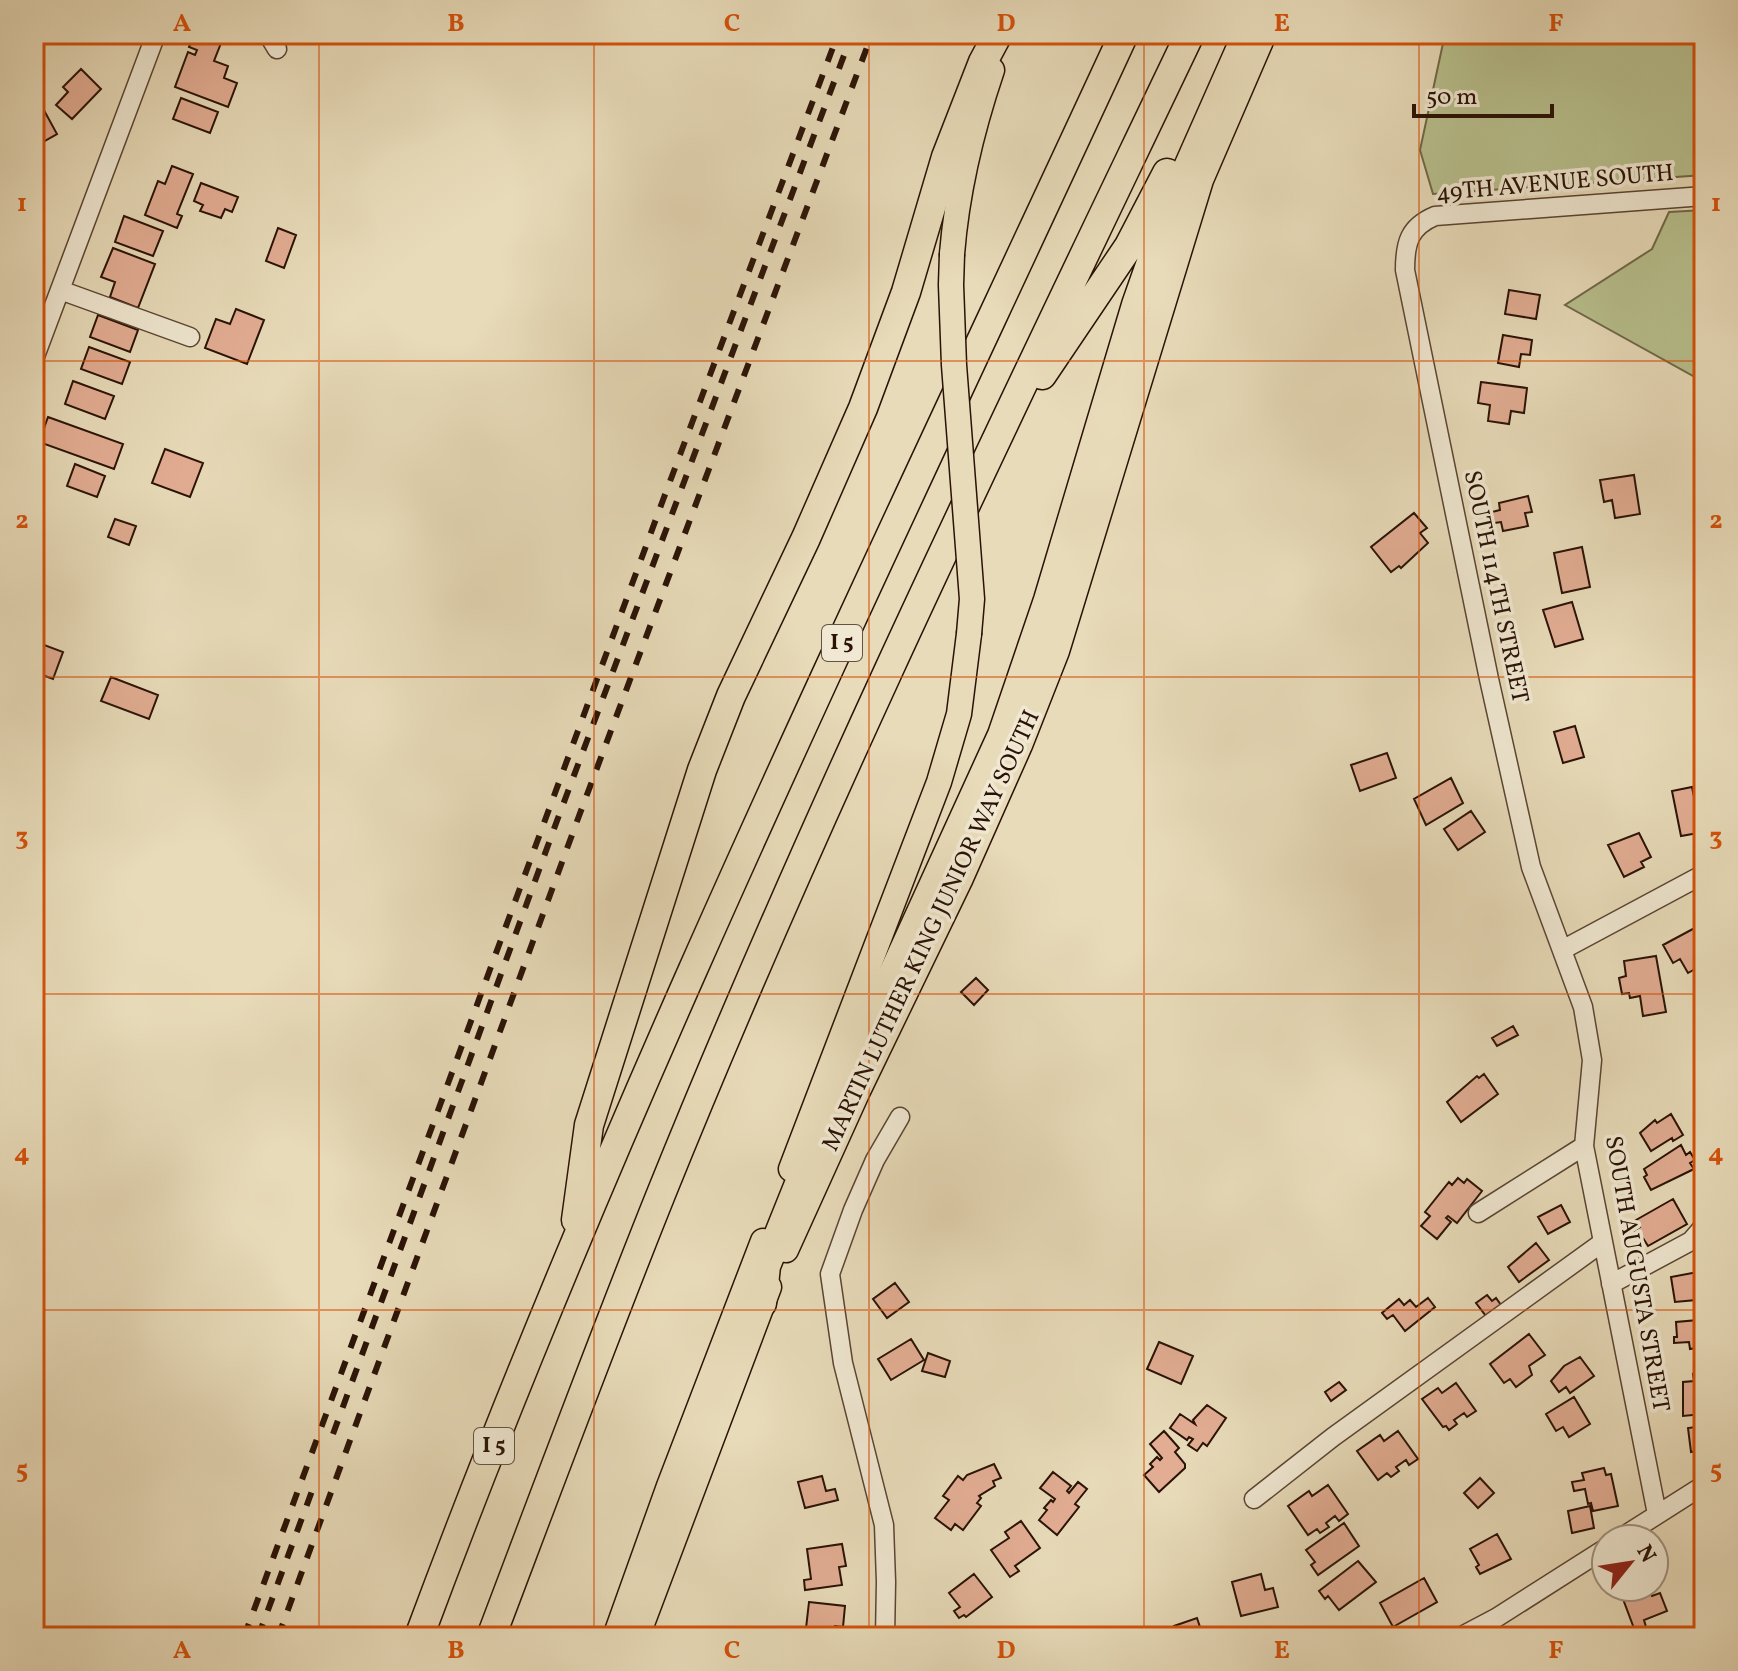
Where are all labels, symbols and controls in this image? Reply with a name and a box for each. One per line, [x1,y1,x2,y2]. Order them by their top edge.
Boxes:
text: A [173,6,192,42]
text: B [447,6,465,42]
text: C [724,6,740,42]
text: D [996,6,1016,42]
text: E [1274,6,1290,42]
text: F [1548,6,1564,42]
scale bar [1414,68,1552,118]
text: 50 m [1426,81,1478,115]
street label: 49TH AVENUE SOUTH [1435,157,1675,211]
text: 1 [17,186,27,222]
text: 1 [1711,186,1721,222]
street label: SOUTH 114TH STREET [1454,468,1536,706]
text: 2 [15,503,29,539]
text: 2 [1709,503,1723,539]
road number: I 5 [822,625,862,661]
street label: MARTIN LUTHER KING JUNIOR WAY SOUTH [815,705,1049,1157]
text: 3 [15,820,29,856]
text: 3 [1709,820,1723,856]
street label: SOUTH AUGUSTA STREET [1595,1133,1677,1415]
text: 4 [14,1136,30,1172]
text: 4 [1708,1136,1724,1172]
road number: I 5 [474,1428,514,1464]
text: 5 [16,1453,28,1489]
text: 5 [1710,1453,1722,1489]
north arrow [1590,1523,1670,1603]
text: N [1628,1540,1663,1569]
text: A [173,1633,192,1669]
text: B [447,1633,465,1669]
text: C [724,1633,740,1669]
text: D [996,1633,1016,1669]
text: E [1274,1633,1290,1669]
text: F [1548,1633,1564,1669]

